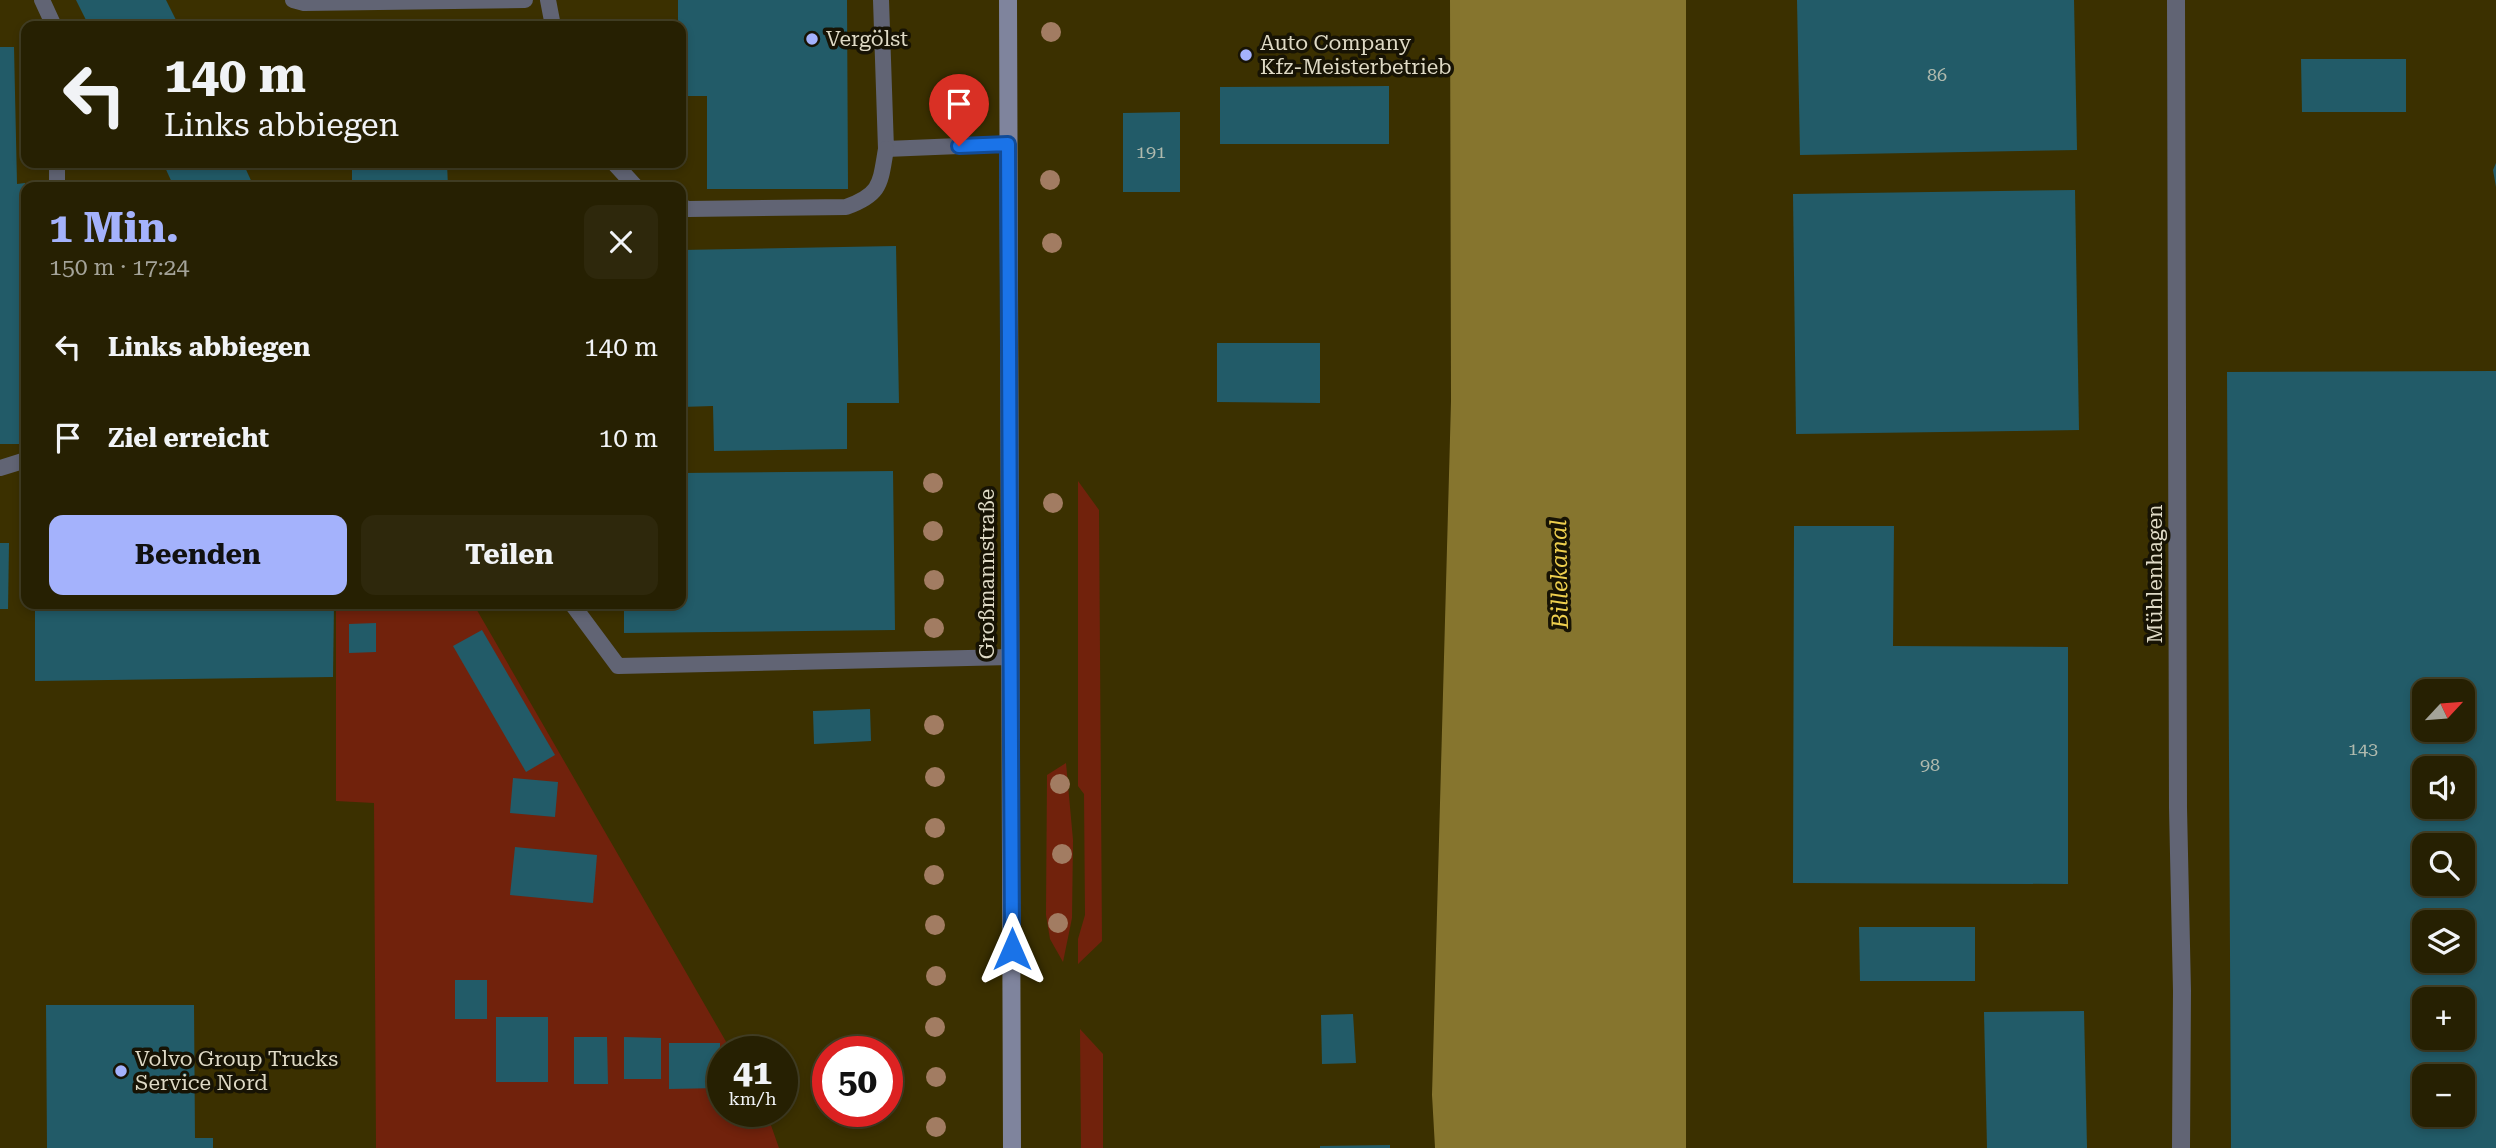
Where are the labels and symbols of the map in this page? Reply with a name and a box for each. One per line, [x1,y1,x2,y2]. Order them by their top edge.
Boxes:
place label: Vergölst [826,27,908,51]
marker: Vergölst [804,31,820,47]
place label: Auto Company Kfz-Meisterbetrieb [1260,31,1452,79]
marker: Auto Company Kfz-Meisterbetrieb [1238,47,1254,63]
house number: 86 [1927,64,1947,85]
pin [929,74,989,146]
house number: 191 [1136,141,1166,162]
street label: Großmannstraße [975,489,999,659]
street label: Mühlenhagen [2143,504,2167,643]
water label: Billekanal [1545,519,1574,630]
north arrow [2412,679,2474,742]
house number: 143 [2348,738,2378,759]
house number: 98 [1920,754,1940,775]
position arrow [975,912,1049,986]
speed limit sign: 50 [812,1036,903,1127]
place label: Volvo Group Trucks Service Nord [135,1047,338,1095]
marker: Volvo Group Trucks Service Nord [113,1063,129,1079]

